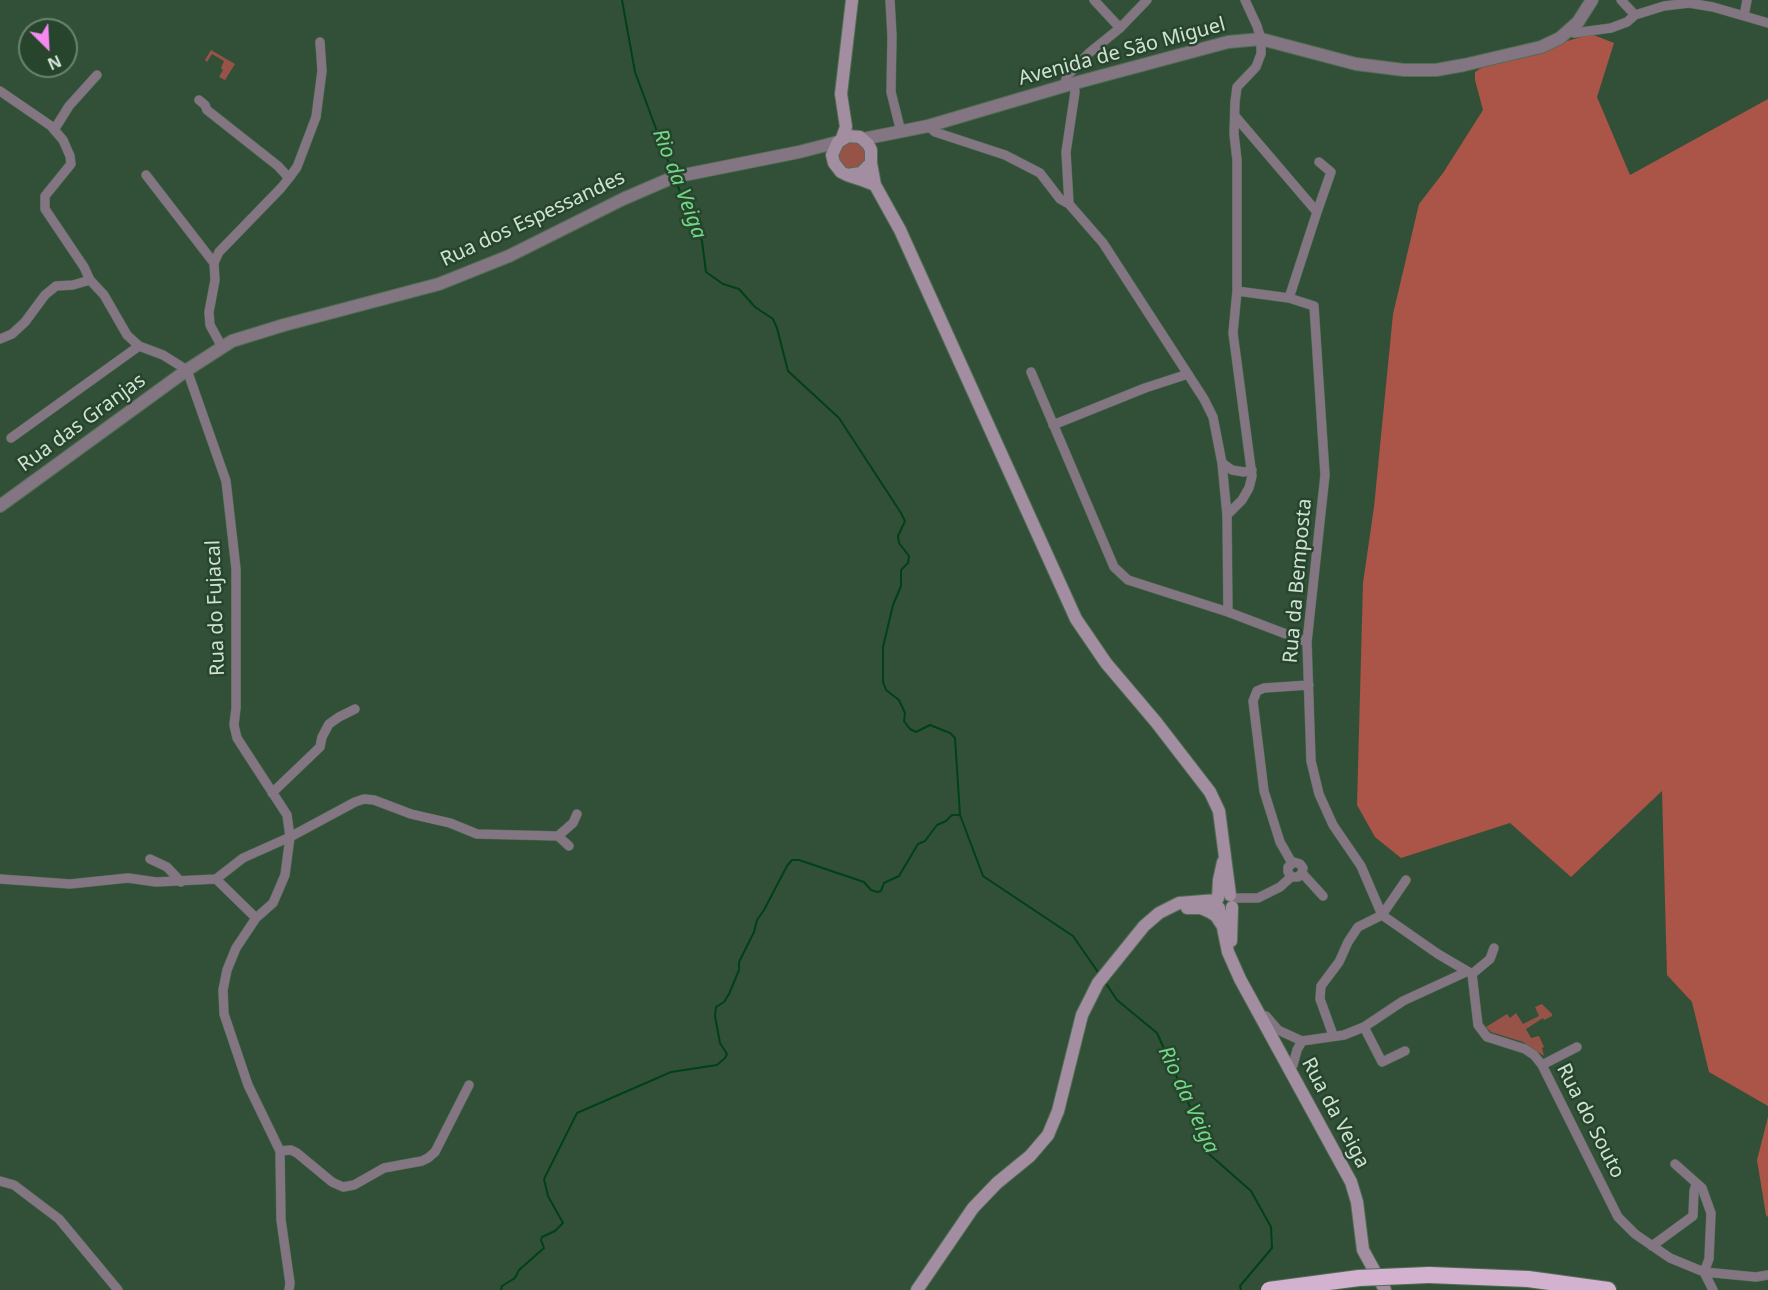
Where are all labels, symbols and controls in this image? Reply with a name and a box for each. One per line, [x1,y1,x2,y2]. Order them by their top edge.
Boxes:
street label: Avenida de São Miguel [1016,13,1228,91]
north arrow [18,18,78,78]
text: N [44,50,65,75]
water label: Rio da Veiga [647,126,711,242]
street label: Rua dos Espessandes [437,166,629,272]
street label: Rua das Granjas [14,369,150,477]
street label: Rua da Bemposta [1279,498,1317,664]
street label: Rua do Fujacal [202,540,230,676]
water label: Rio da Veiga [1152,1042,1224,1158]
street label: Rua da Veiga [1296,1054,1374,1172]
street label: Rua do Souto [1551,1060,1629,1182]

